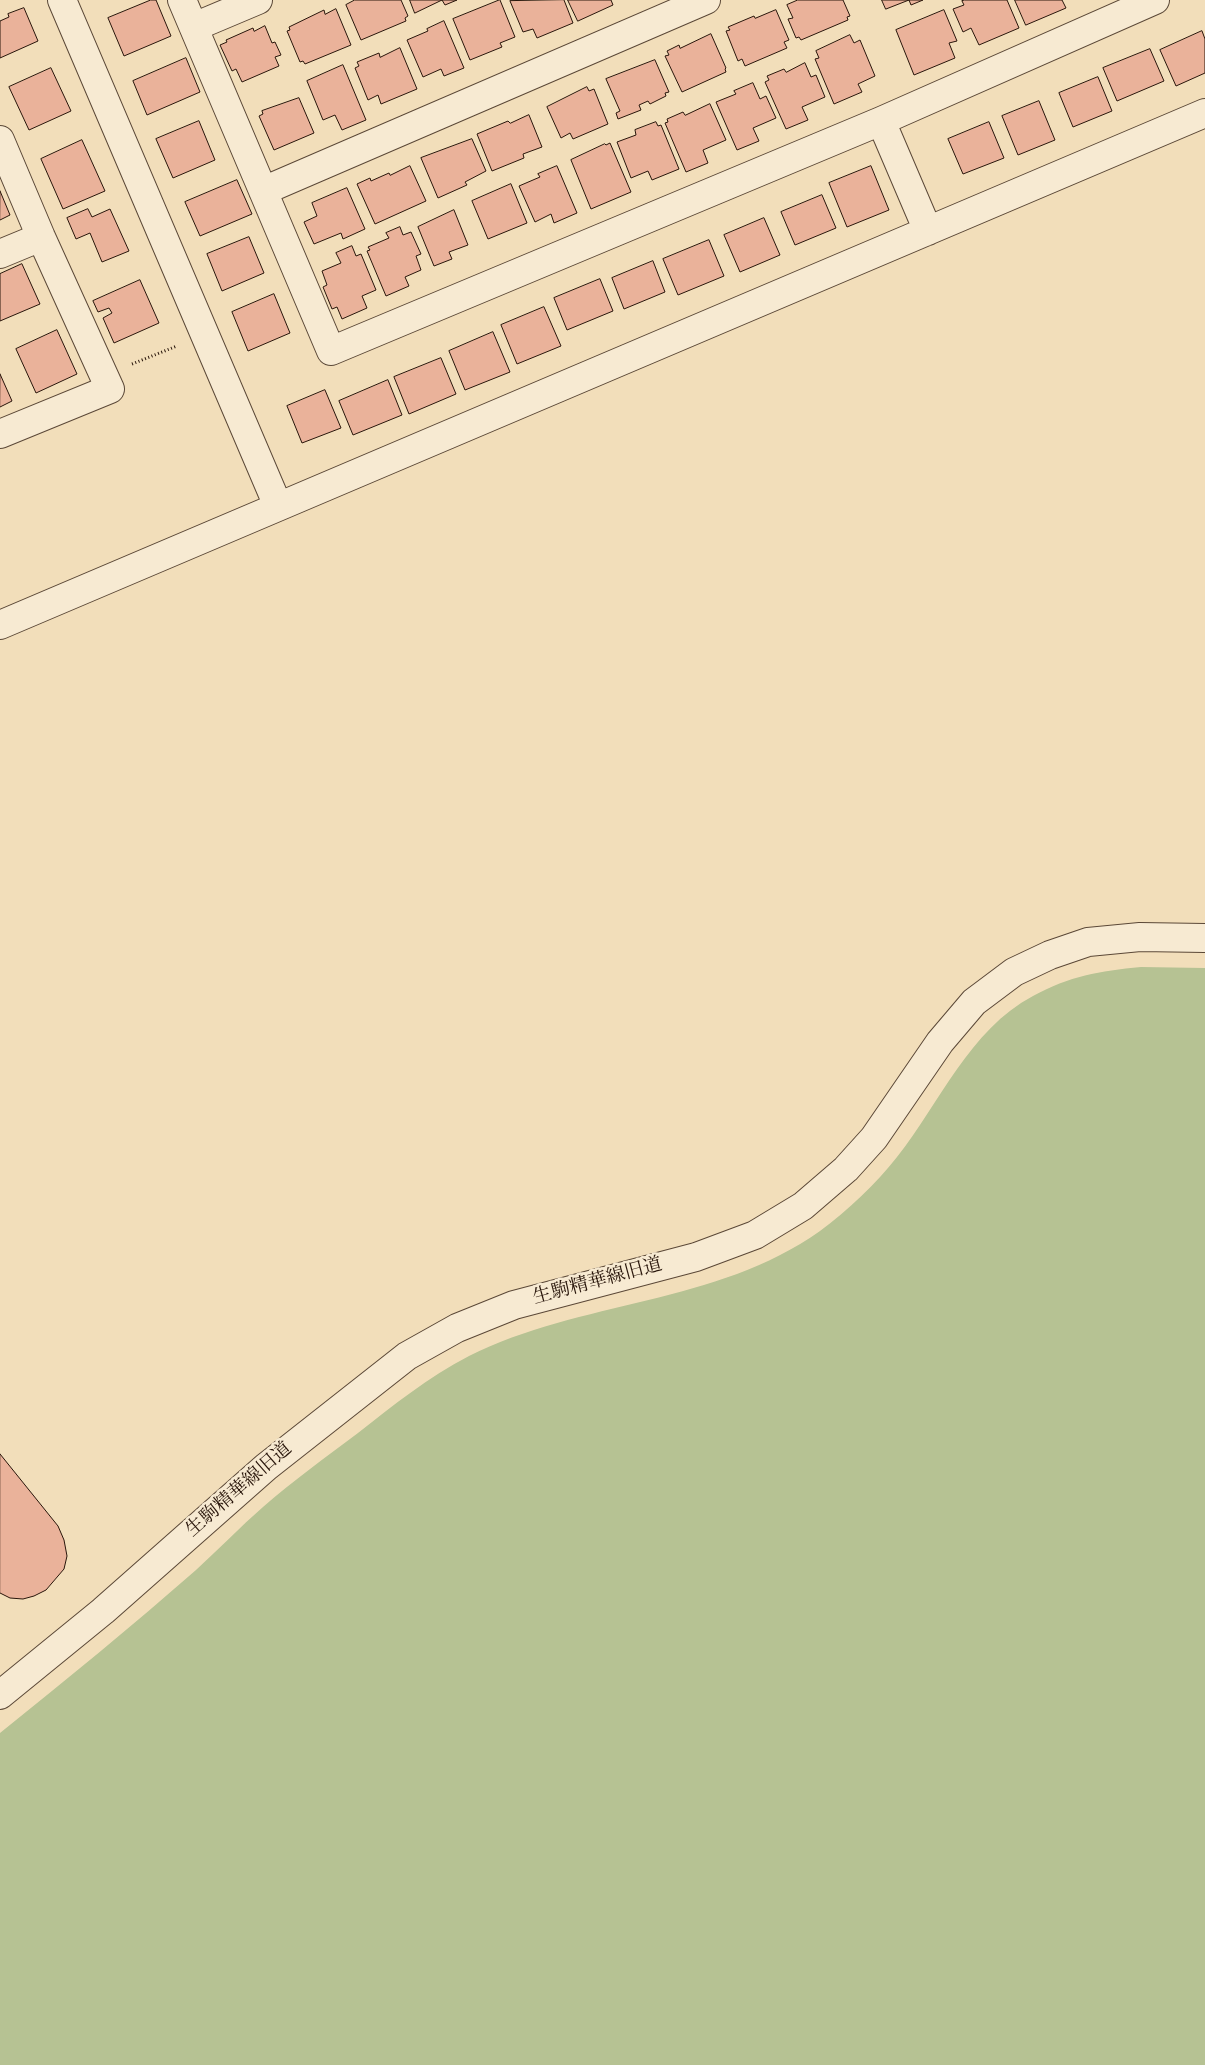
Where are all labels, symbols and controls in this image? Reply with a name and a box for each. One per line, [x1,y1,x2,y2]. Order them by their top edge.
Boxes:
street label: 生駒精華線旧道 [531,1255,665,1311]
street label: 生駒精華線旧道 [182,1439,298,1543]

